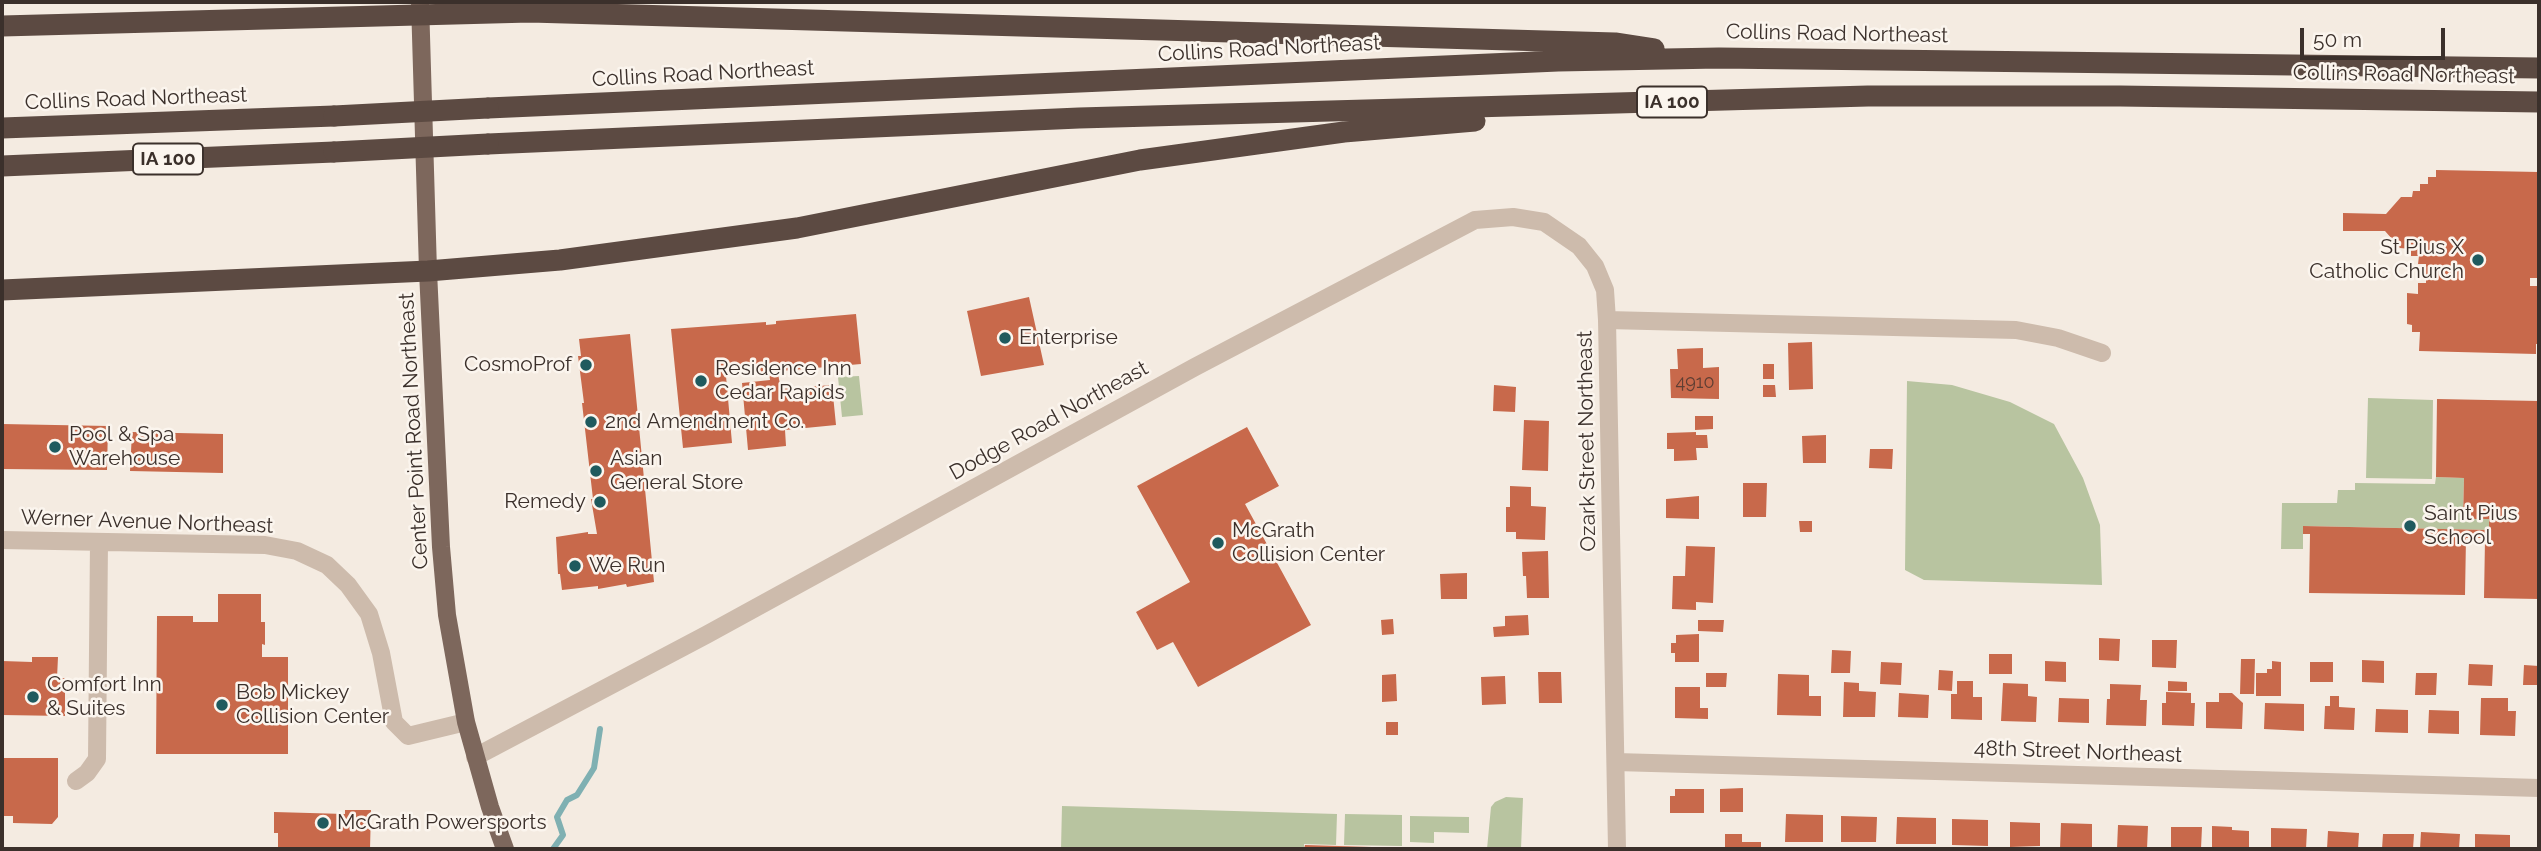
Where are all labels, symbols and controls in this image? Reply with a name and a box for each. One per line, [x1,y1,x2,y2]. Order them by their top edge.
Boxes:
scale bar [2303,14,2448,58]
street label: Collins Road Northeast [1726,19,1948,49]
text: 50 m [2313,27,2362,52]
street label: Collins Road Northeast [1157,31,1381,67]
street label: Collins Road Northeast [591,56,815,92]
street label: Collins Road Northeast [2293,60,2515,90]
street label: Collins Road Northeast [24,83,248,115]
road number: IA 100 [1637,86,1707,118]
road number: IA 100 [133,144,203,174]
place label: St Pius X Catholic Church [2309,235,2464,285]
marker: St Pius X Catholic Church [2470,252,2486,268]
street label: Center Point Road Northeast [394,292,434,570]
place label: Enterprise [1019,325,1118,351]
marker: Enterprise [997,330,1013,346]
street label: Ozark Street Northeast [1572,330,1602,552]
place label: CosmoProf [464,352,572,378]
place label: Residence Inn Cedar Rapids [715,356,852,406]
street label: Dodge Road Northeast [945,356,1153,486]
marker: CosmoProf [578,357,594,373]
house number: 4910 [1675,372,1715,394]
marker: Residence Inn Cedar Rapids [693,373,709,389]
place label: 2nd Amendment Co. [605,409,804,435]
marker: 2nd Amendment Co. [583,414,599,430]
place label: Pool & Spa Warehouse [69,422,180,472]
marker: Pool & Spa Warehouse [47,439,63,455]
place label: Asian General Store [610,446,743,496]
marker: Asian General Store [588,463,604,479]
place label: Remedy [504,489,586,515]
marker: Remedy [592,494,608,510]
place label: Saint Pius School [2424,501,2518,551]
street label: Werner Avenue Northeast [20,505,274,539]
place label: McGrath Collision Center [1232,518,1385,568]
marker: Saint Pius School [2402,518,2418,534]
marker: McGrath Collision Center [1210,535,1226,551]
place label: We Run [589,553,666,579]
marker: We Run [567,558,583,574]
place label: Comfort Inn & Suites [47,672,162,722]
place label: Bob Mickey Collision Center [236,680,389,730]
marker: Comfort Inn & Suites [25,689,41,705]
marker: Bob Mickey Collision Center [214,697,230,713]
street label: 48th Street Northeast [1973,736,2183,768]
place label: McGrath Powersports [337,810,547,836]
marker: McGrath Powersports [315,815,331,831]

